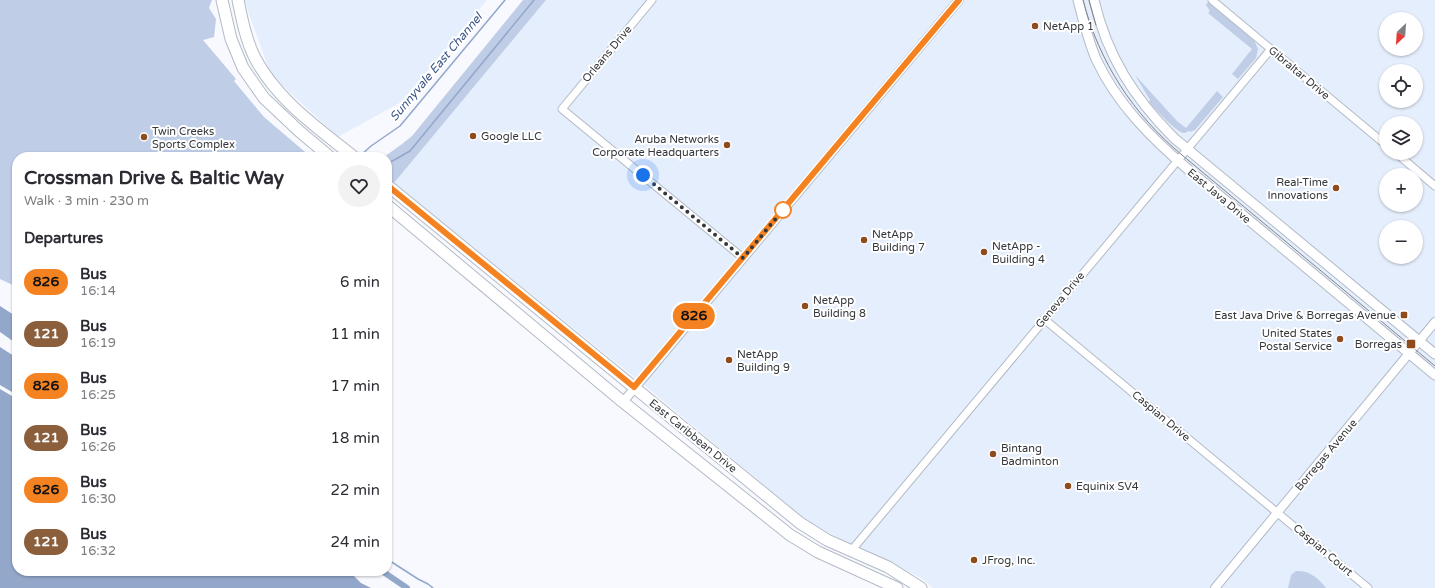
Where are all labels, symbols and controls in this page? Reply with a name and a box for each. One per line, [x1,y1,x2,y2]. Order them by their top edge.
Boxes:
water label: Sunnyvale East Channel [387,9,486,124]
north arrow [1379,12,1423,56]
map controls [1379,12,1423,264]
place label: NetApp 1 [1043,20,1094,33]
marker: NetApp 1 [1030,21,1040,31]
street label: Orleans Drive [579,23,635,85]
street label: Gibraltar Drive [1266,44,1332,102]
button: locate [1379,64,1423,108]
button: layers [1379,116,1423,160]
place label: Twin Creeks Sports Complex [152,125,235,151]
place label: Google LLC [481,130,542,143]
marker: Google LLC [468,131,478,141]
marker: Twin Creeks Sports Complex [139,132,149,142]
place label: Aruba Networks Corporate Headquarters [592,133,719,159]
marker: Aruba Networks Corporate Headquarters [722,140,732,150]
button: heart [338,165,380,207]
your location [633,165,653,185]
street label: East Java Drive [1185,166,1253,226]
text: Crossman Drive & Baltic Way [24,167,284,189]
button: + [1379,168,1423,212]
place label: Real-Time Innovations [1268,176,1328,202]
marker: Real-Time Innovations [1331,183,1341,193]
text: Walk · 3 min · 230 m [24,193,149,209]
unlabelled marker [774,201,792,219]
button: − [1379,220,1423,264]
place label: NetApp Building 7 [872,228,925,254]
text: Departures [24,229,103,247]
marker: NetApp Building 7 [859,235,869,245]
place label: NetApp - Building 4 [992,240,1045,266]
marker: NetApp - Building 4 [979,247,989,257]
text: Bus [80,265,107,283]
street label: Geneva Drive [1033,269,1087,331]
text: 826 [33,273,59,290]
text: 6 min [340,273,380,291]
text: 16:14 [80,283,116,299]
place label: NetApp Building 8 [813,294,866,320]
marker: NetApp Building 8 [800,301,810,311]
line badge: 826 [671,303,717,329]
text: 826 [681,307,707,324]
place label: East Java Drive & Borregas Avenue [1214,309,1396,322]
marker: East Java Drive & Borregas Avenue [1399,310,1409,320]
text: Bus [80,317,107,335]
text: 121 [33,325,59,342]
text: 11 min [331,325,380,343]
place label: United States Postal Service [1259,327,1332,353]
marker: United States Postal Service [1335,334,1345,344]
text: 16:19 [80,335,116,351]
place label: Borregas [1355,338,1402,351]
marker: Borregas [1405,338,1417,350]
place label: NetApp Building 9 [737,348,790,374]
marker: NetApp Building 9 [724,355,734,365]
text: Bus [80,369,107,387]
text: 826 [33,377,59,394]
text: 17 min [331,377,380,395]
text: 16:25 [80,387,116,403]
street label: Caspian Drive [1129,388,1193,444]
street label: East Caribbean Drive [646,397,740,475]
street label: Borregas Avenue [1292,417,1360,493]
text: Bus [80,421,107,439]
text: 121 [33,429,59,446]
text: 18 min [331,429,380,447]
text: 16:26 [80,439,116,455]
place label: Bintang Badminton [1001,442,1059,468]
marker: Bintang Badminton [988,449,998,459]
text: Bus [80,473,107,491]
place label: Equinix SV4 [1076,480,1139,493]
text: 826 [33,481,59,498]
text: 22 min [331,481,380,499]
marker: Equinix SV4 [1063,481,1073,491]
text: 16:30 [80,491,116,507]
street label: Caspian Court [1291,521,1355,579]
text: Bus [80,525,107,543]
text: 121 [33,533,59,550]
text: 24 min [331,533,380,551]
text: 16:32 [80,543,116,559]
place label: JFrog, Inc. [982,554,1036,567]
marker: JFrog, Inc. [969,555,979,565]

